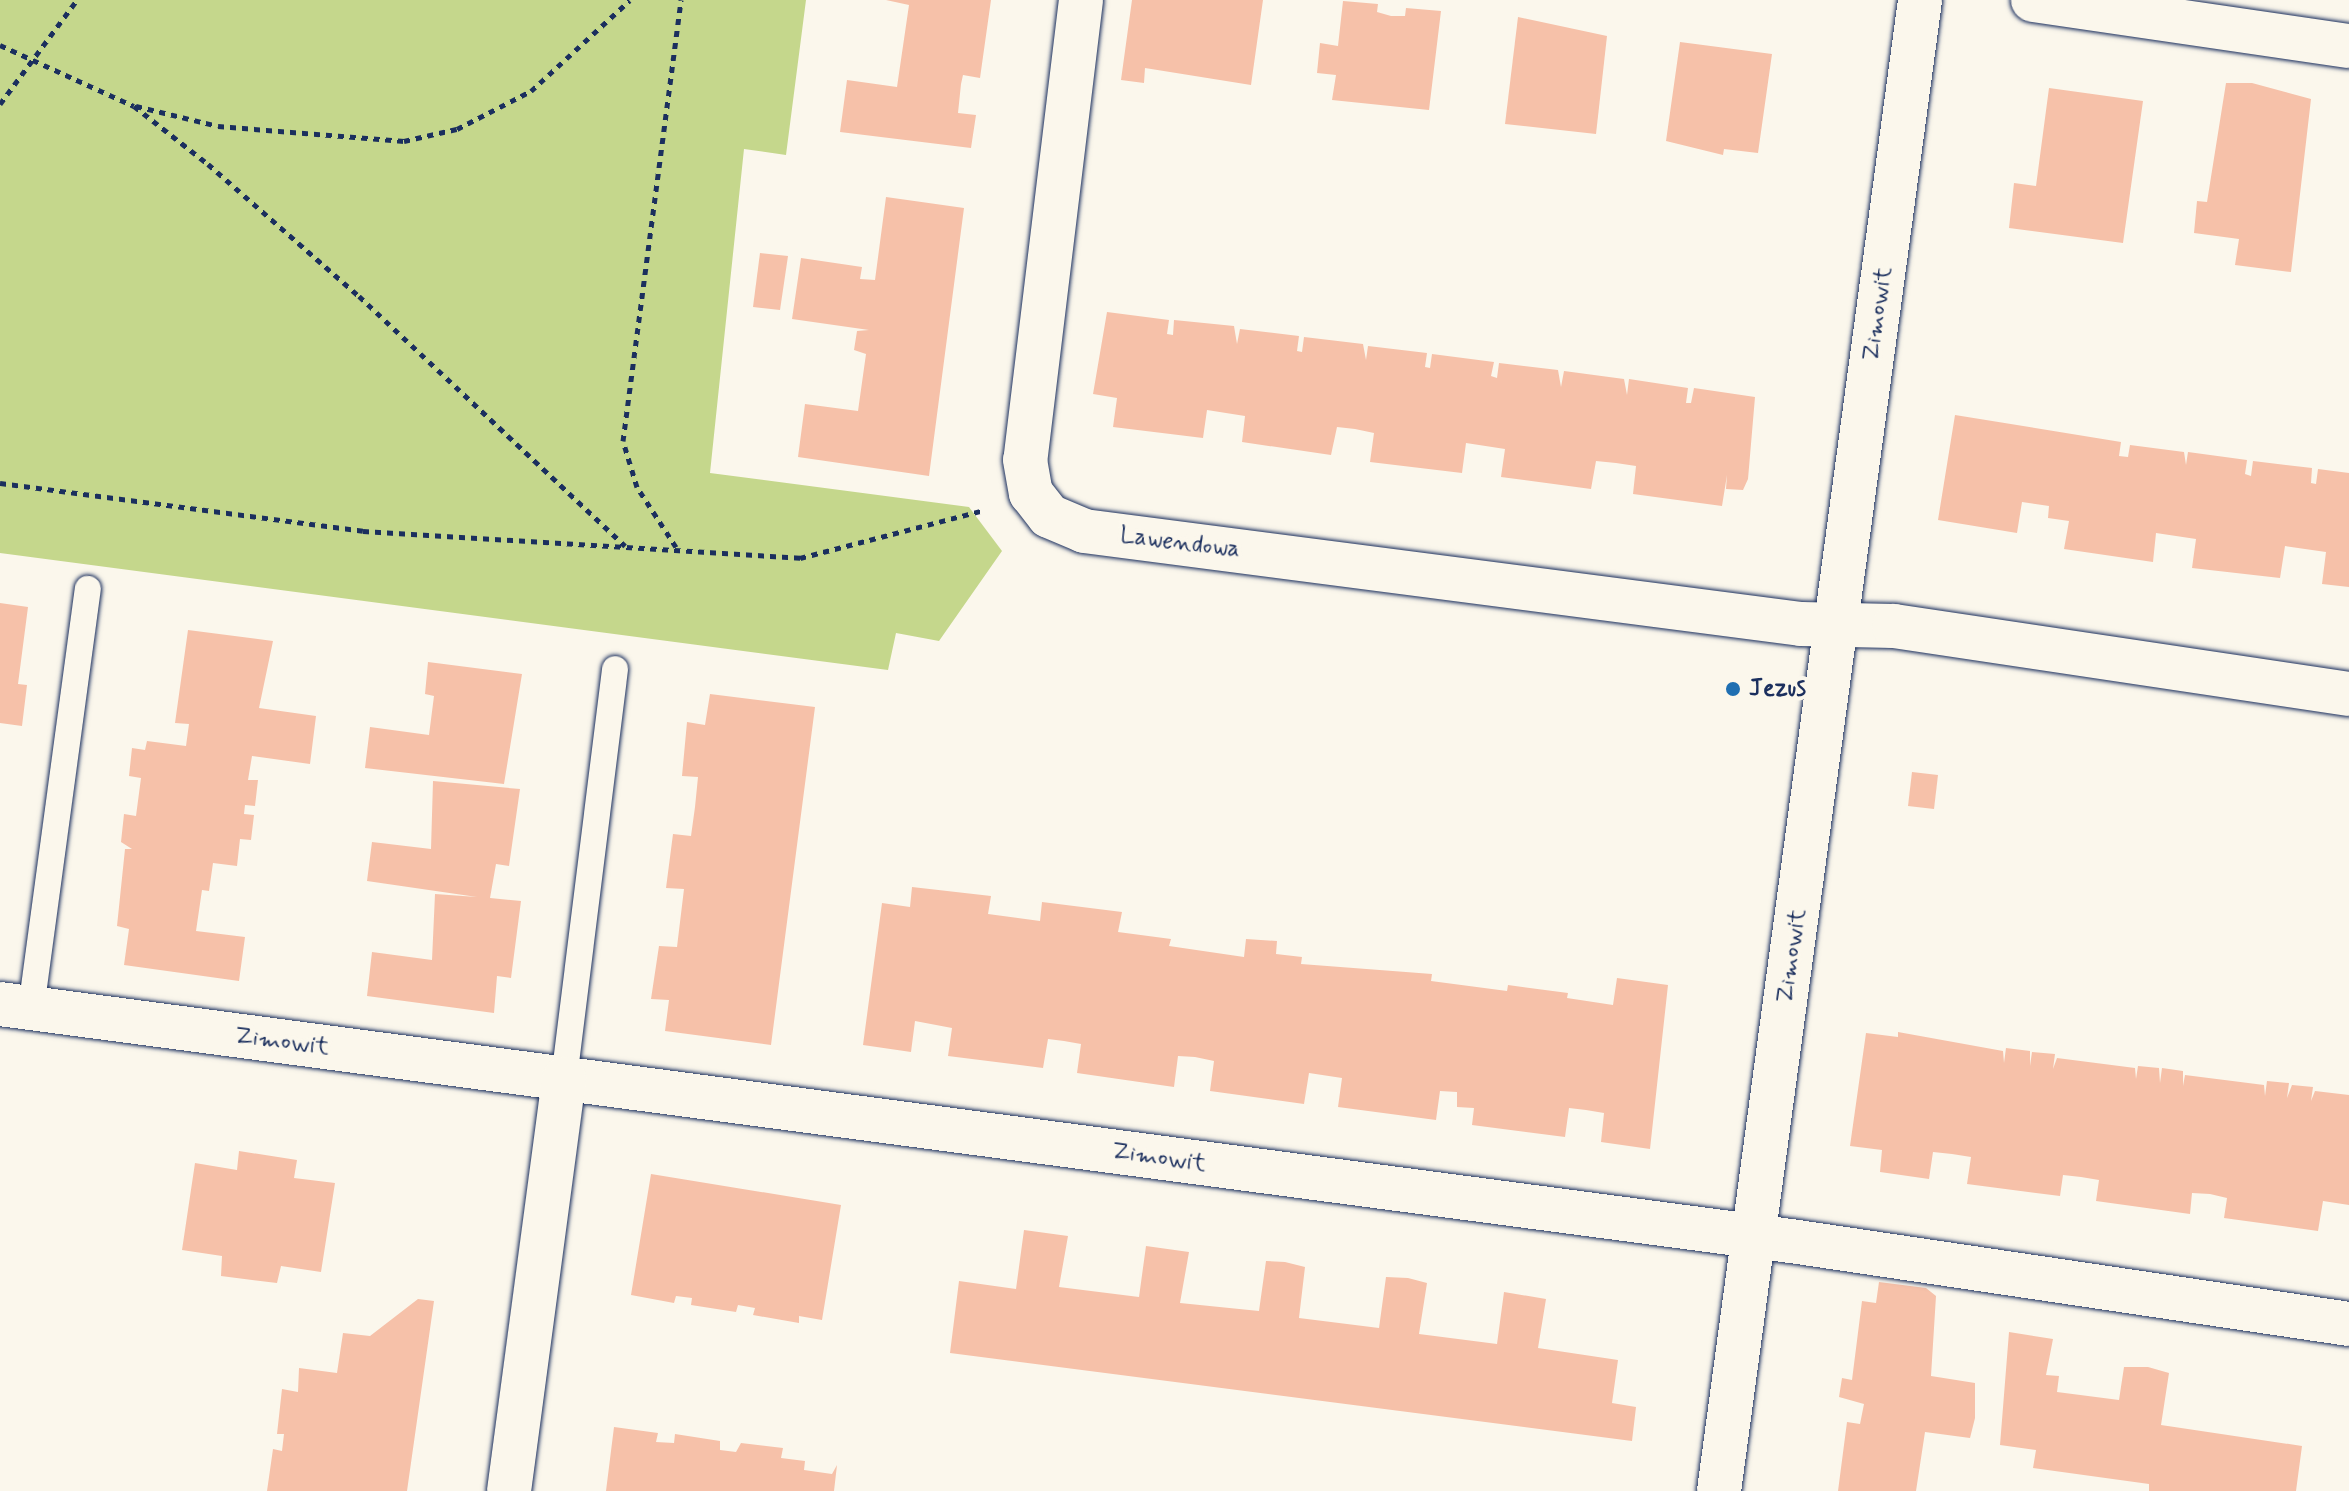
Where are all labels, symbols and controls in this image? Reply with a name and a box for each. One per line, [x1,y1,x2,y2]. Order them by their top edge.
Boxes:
street label: Zimowit [1857,265,1899,363]
street label: Lawendowa [1118,521,1242,565]
place label: Jezus [1749,675,1806,703]
marker: Jezus [1724,680,1742,698]
street label: Zimowit [1771,907,1813,1005]
street label: Zimowit [233,1022,331,1062]
street label: Zimowit [1110,1137,1208,1179]

